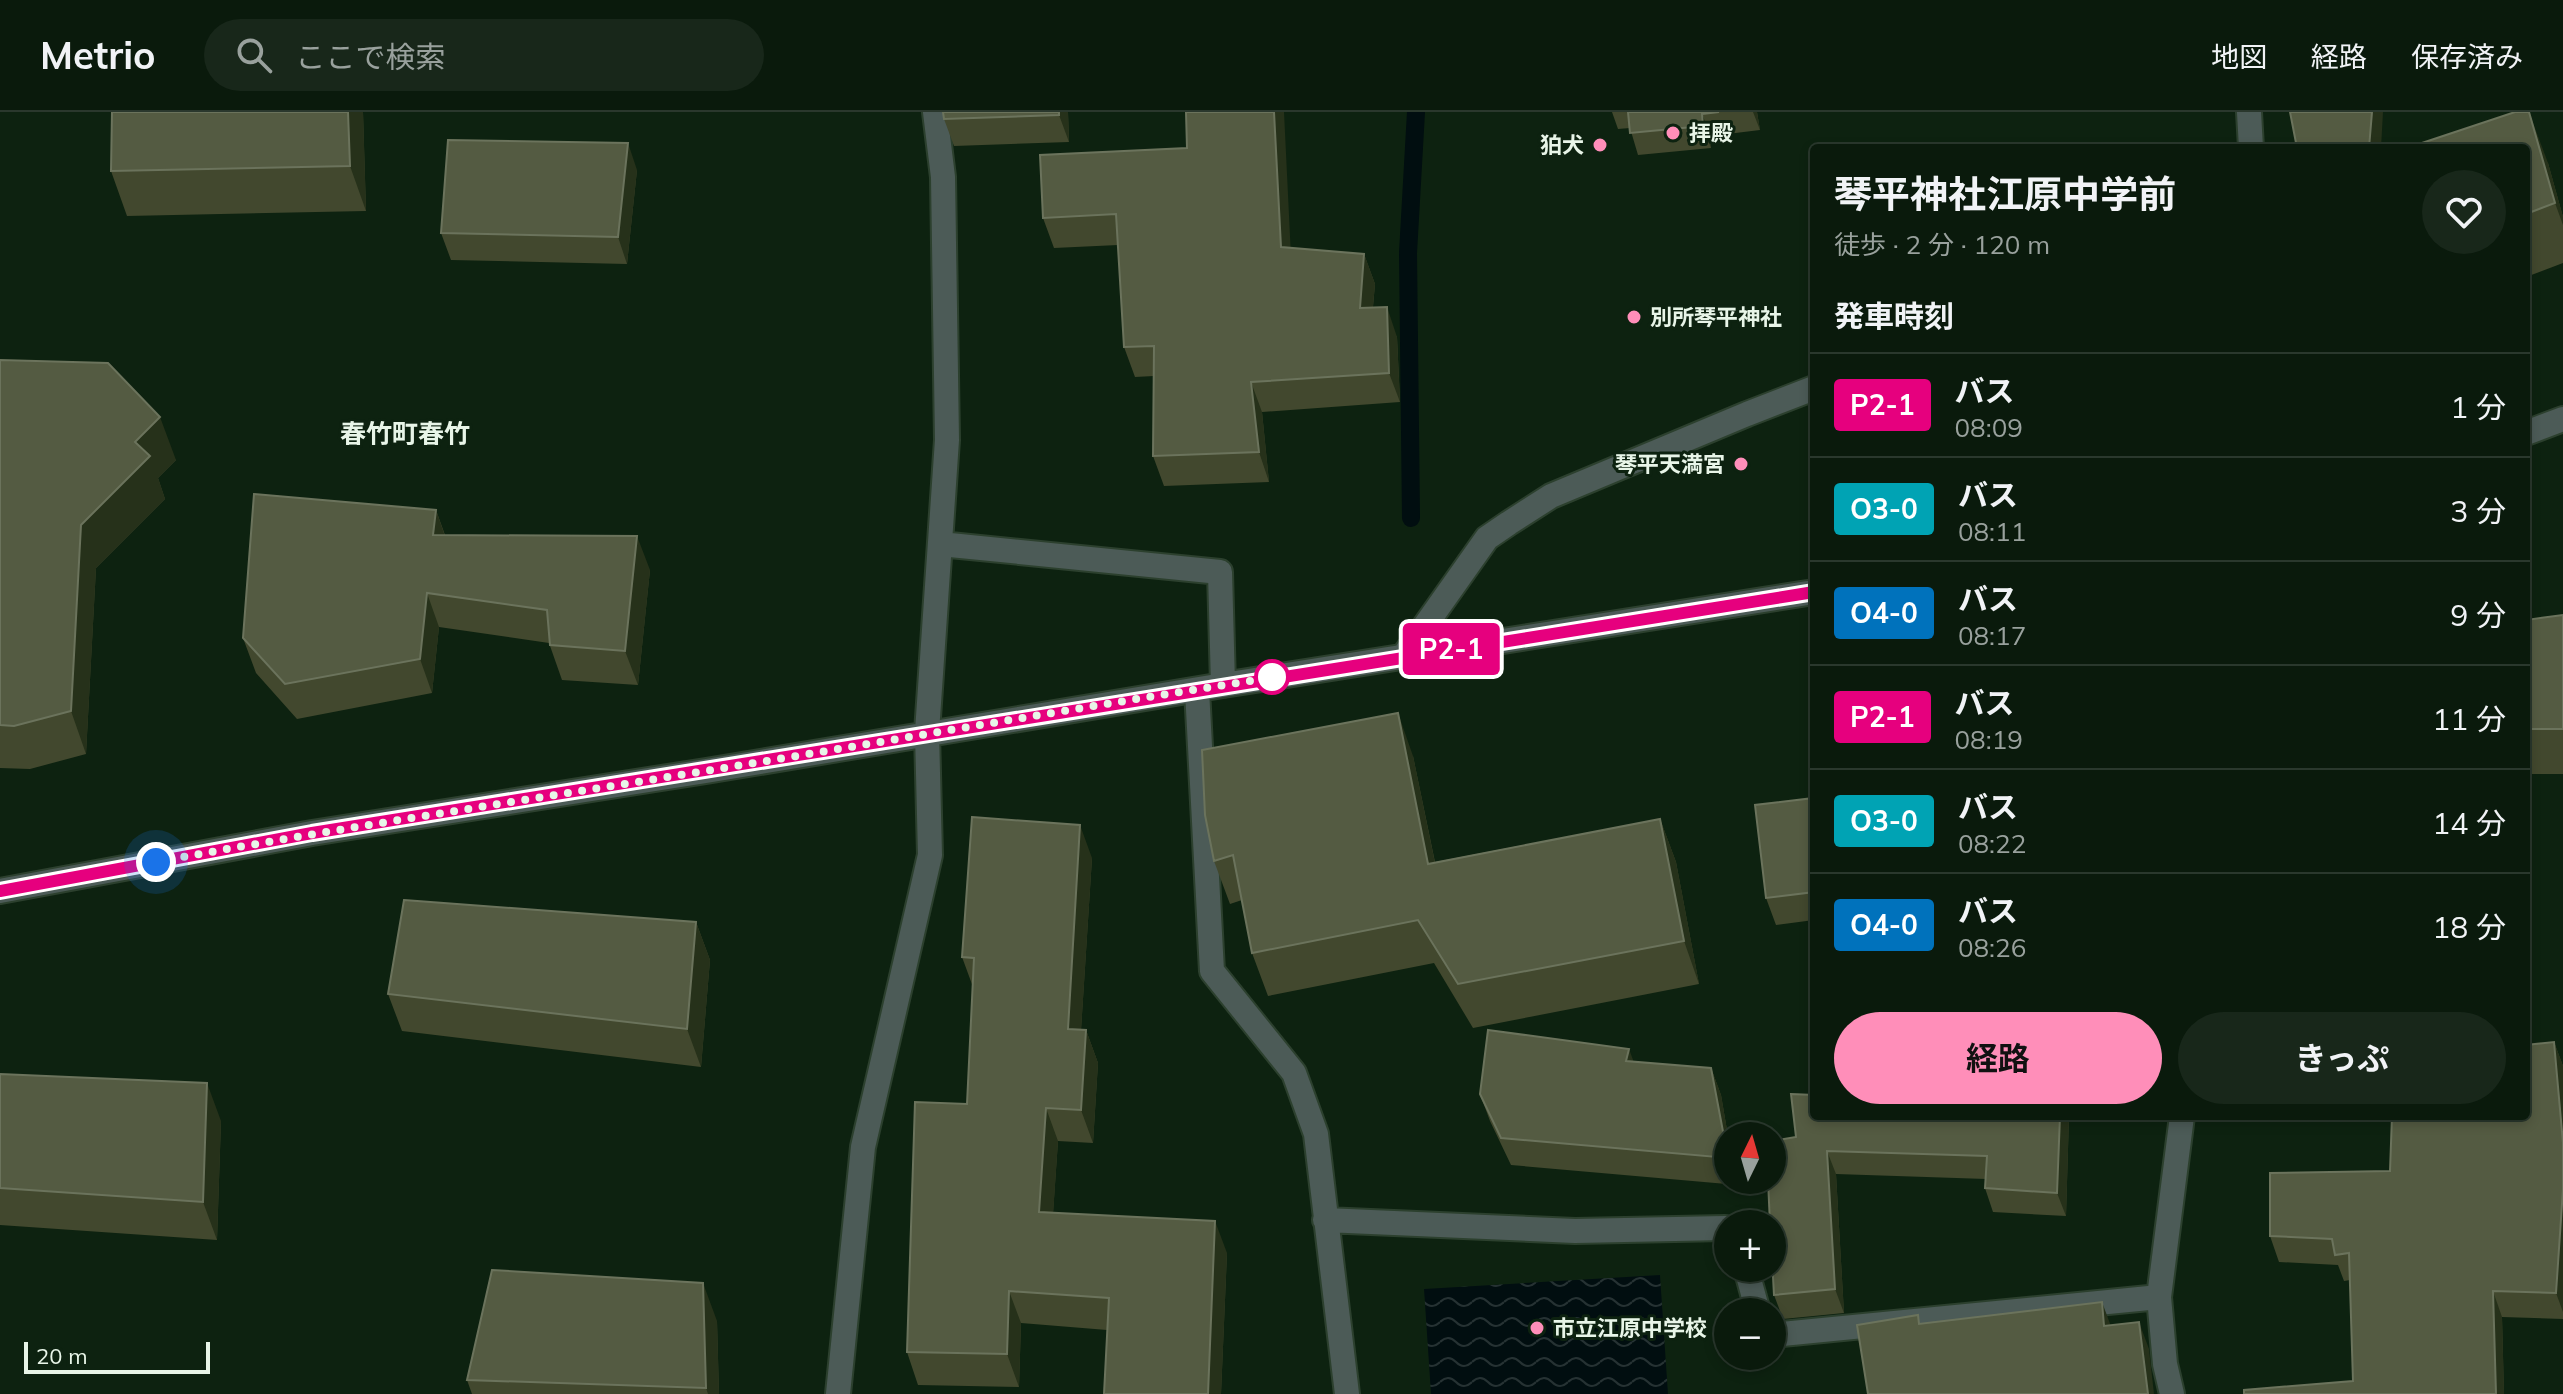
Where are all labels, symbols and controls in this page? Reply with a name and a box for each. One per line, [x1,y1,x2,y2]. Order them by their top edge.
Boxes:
search box [204,19,764,91]
text: Metrio [40,31,156,79]
icon: search [232,33,276,77]
text: ここで検索 [296,38,446,76]
text: 地図 [2211,39,2267,74]
text: 経路 [2311,39,2367,74]
text: 保存済み [2411,39,2523,74]
place label: 拝殿 [1689,119,1733,147]
marker: 拝殿 [1664,124,1682,142]
place label: 狛犬 [1540,131,1584,159]
marker: 狛犬 [1591,136,1609,154]
text: 琴平神社江原中学前 [1834,170,2176,218]
button: heart [2422,170,2506,254]
text: 徒歩 · 2 分 · 120 m [1834,228,2050,261]
text: 発車時刻 [1834,297,1954,335]
place label: 別所琴平神社 [1650,303,1782,331]
marker: 別所琴平神社 [1625,308,1643,326]
text: バス [1955,372,2015,410]
text: P2-1 [1850,387,1915,422]
text: 1 分 [2450,388,2506,426]
text: 08:09 [1955,411,2023,444]
district label: 春竹町春竹 [340,417,470,450]
place label: 琴平天満宮 [1615,450,1725,478]
marker: 琴平天満宮 [1732,455,1750,473]
text: バス [1958,476,2018,514]
text: O3-0 [1850,491,1918,526]
text: 3 分 [2450,492,2506,530]
text: 08:11 [1958,515,2026,548]
text: バス [1958,580,2018,618]
text: O4-0 [1850,595,1918,630]
text: 9 分 [2450,596,2506,634]
text: 08:17 [1958,619,2026,652]
line badge: P2-1 [1395,623,1507,675]
text: P2-1 [1419,631,1483,666]
unlabelled marker [1255,660,1289,694]
text: バス [1955,684,2015,722]
text: P2-1 [1850,699,1915,734]
text: 11 分 [2432,700,2506,738]
text: 08:19 [1955,723,2023,756]
text: バス [1958,788,2018,826]
text: O3-0 [1850,803,1918,838]
text: 14 分 [2432,804,2506,842]
text: 08:22 [1958,827,2026,860]
your location [136,842,176,882]
text: バス [1958,892,2018,930]
text: O4-0 [1850,907,1918,942]
text: 18 分 [2432,908,2506,946]
text: 08:26 [1958,931,2026,964]
button: 経路 [1834,1012,2162,1104]
button: きっぷ [2178,1012,2506,1104]
north arrow [1714,1122,1786,1194]
map controls [1714,1122,1786,1370]
button: + [1714,1210,1786,1282]
button: − [1714,1298,1786,1370]
place label: 市立江原中学校 [1553,1314,1707,1342]
marker: 市立江原中学校 [1528,1319,1546,1337]
scale bar [24,1338,210,1374]
text: 20 m [36,1342,87,1370]

